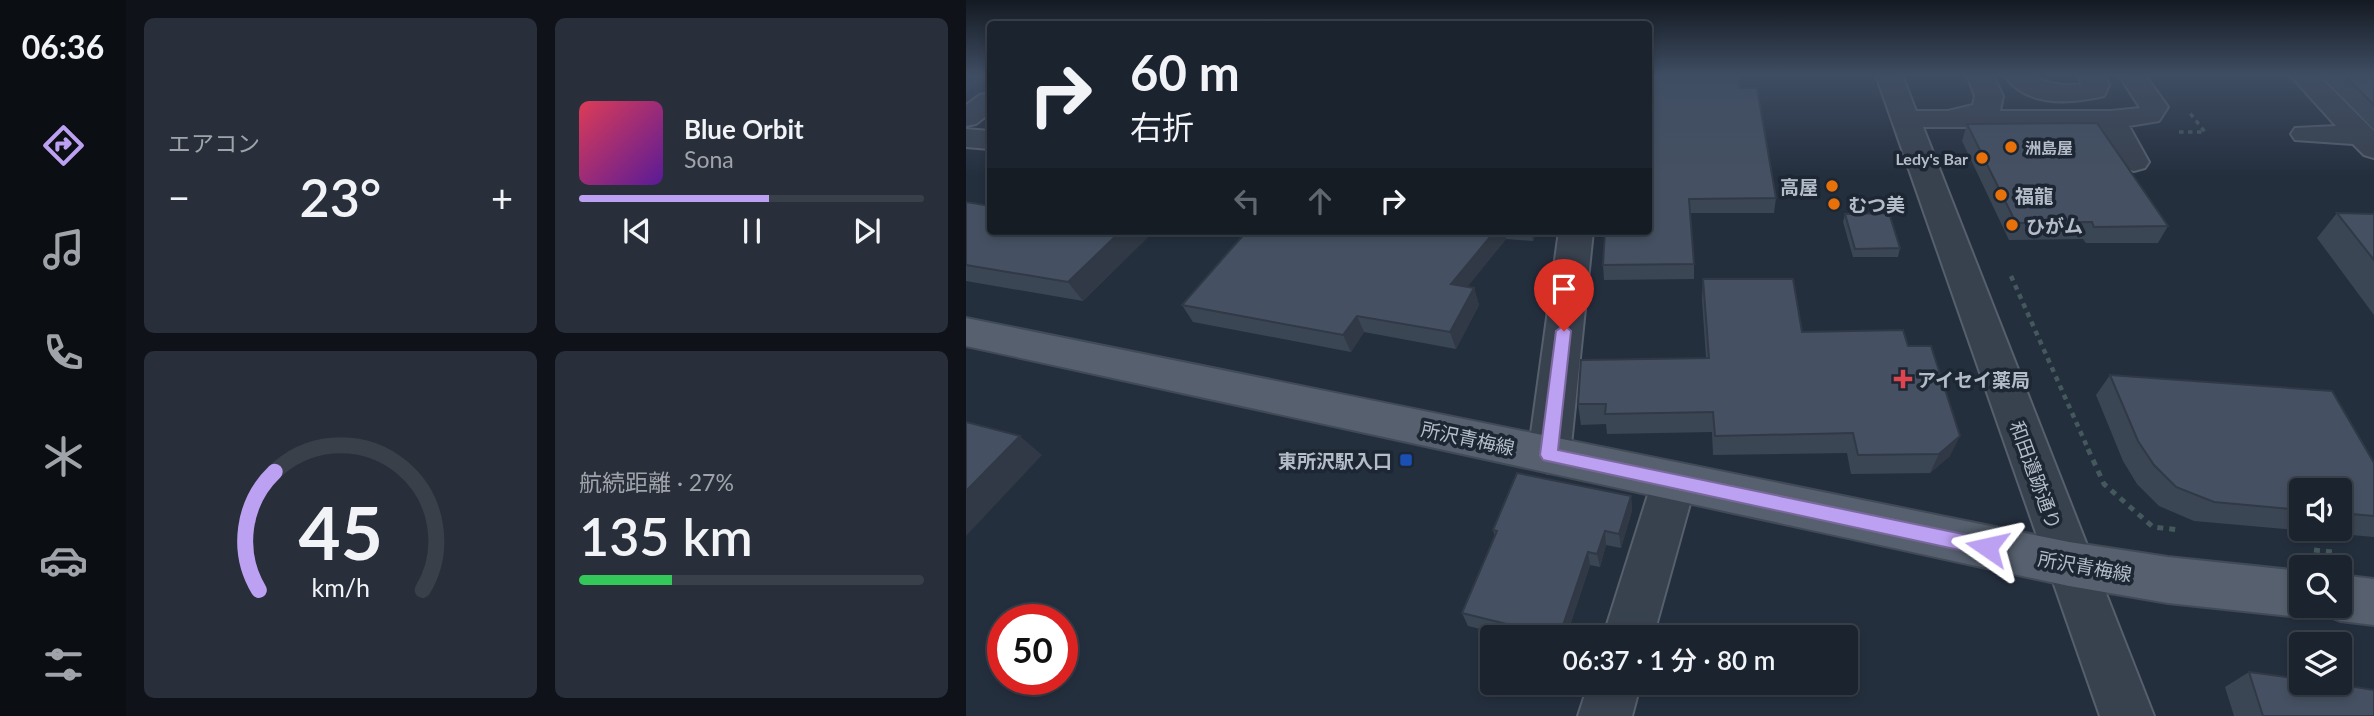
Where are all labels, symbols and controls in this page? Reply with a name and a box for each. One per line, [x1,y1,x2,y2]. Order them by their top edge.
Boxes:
text: 06:36 [22,27,104,66]
text: 60 m [1130,43,1240,101]
icon: right [1015,49,1106,140]
text: 右折 [1130,107,1194,146]
text: Blue Orbit [684,113,804,145]
icon: directions [39,121,88,170]
text: エアコン [168,129,260,157]
place label: 洲島屋 [2025,138,2073,157]
marker: 洲島屋 [2003,139,2019,155]
text: Sona [684,145,734,173]
place label: Ledy's Bar [1895,149,1968,168]
marker: Ledy's Bar [1974,150,1990,166]
text: 23° [300,166,381,228]
text: − [168,174,190,220]
text: + [491,174,513,220]
place label: 高屋 [1780,175,1818,198]
marker: 高屋 [1824,178,1840,194]
icon: left [1228,182,1266,220]
icon: ahead [1301,182,1339,220]
icon: right [1374,182,1412,220]
place label: 福龍 [2015,184,2053,207]
marker: 福龍 [1993,187,2009,203]
place label: むつ美 [1848,193,1905,216]
marker: むつ美 [1826,196,1842,212]
icon: previous [618,212,656,250]
icon: pause [733,212,771,250]
icon: next [848,212,886,250]
place label: ひがム [2026,214,2083,237]
marker: ひがム [2004,217,2020,233]
icon: music [39,225,88,274]
pin [1534,259,1594,331]
icon: arrive [1545,270,1583,308]
icon: phone [39,328,88,377]
place label: アイセイ薬局 [1917,368,2030,391]
marker: アイセイ薬局 [1895,371,1911,387]
street label: 所沢青梅線 [1419,417,1517,459]
street label: 和田遺跡通り [2006,417,2066,533]
icon: climate [39,432,88,481]
place label: 東所沢駅入口 [1278,449,1392,472]
marker: 東所沢駅入口 [1398,452,1414,468]
text: 航続距離 · 27% [579,468,734,496]
map controls [2289,478,2352,695]
button: sound [2289,478,2352,541]
text: 45 [298,489,383,577]
text: 135 km [579,505,753,567]
position arrow [1950,510,2024,584]
icon: car [39,536,88,585]
street label: 所沢青梅線 [2036,546,2134,586]
button: search [2289,555,2352,618]
text: km/h [311,572,370,602]
speed limit sign: 50 [987,604,1078,695]
button: layers [2289,632,2352,695]
icon: filters [39,640,88,689]
text: 06:37 · 1 分 · 80 m [1563,644,1775,676]

